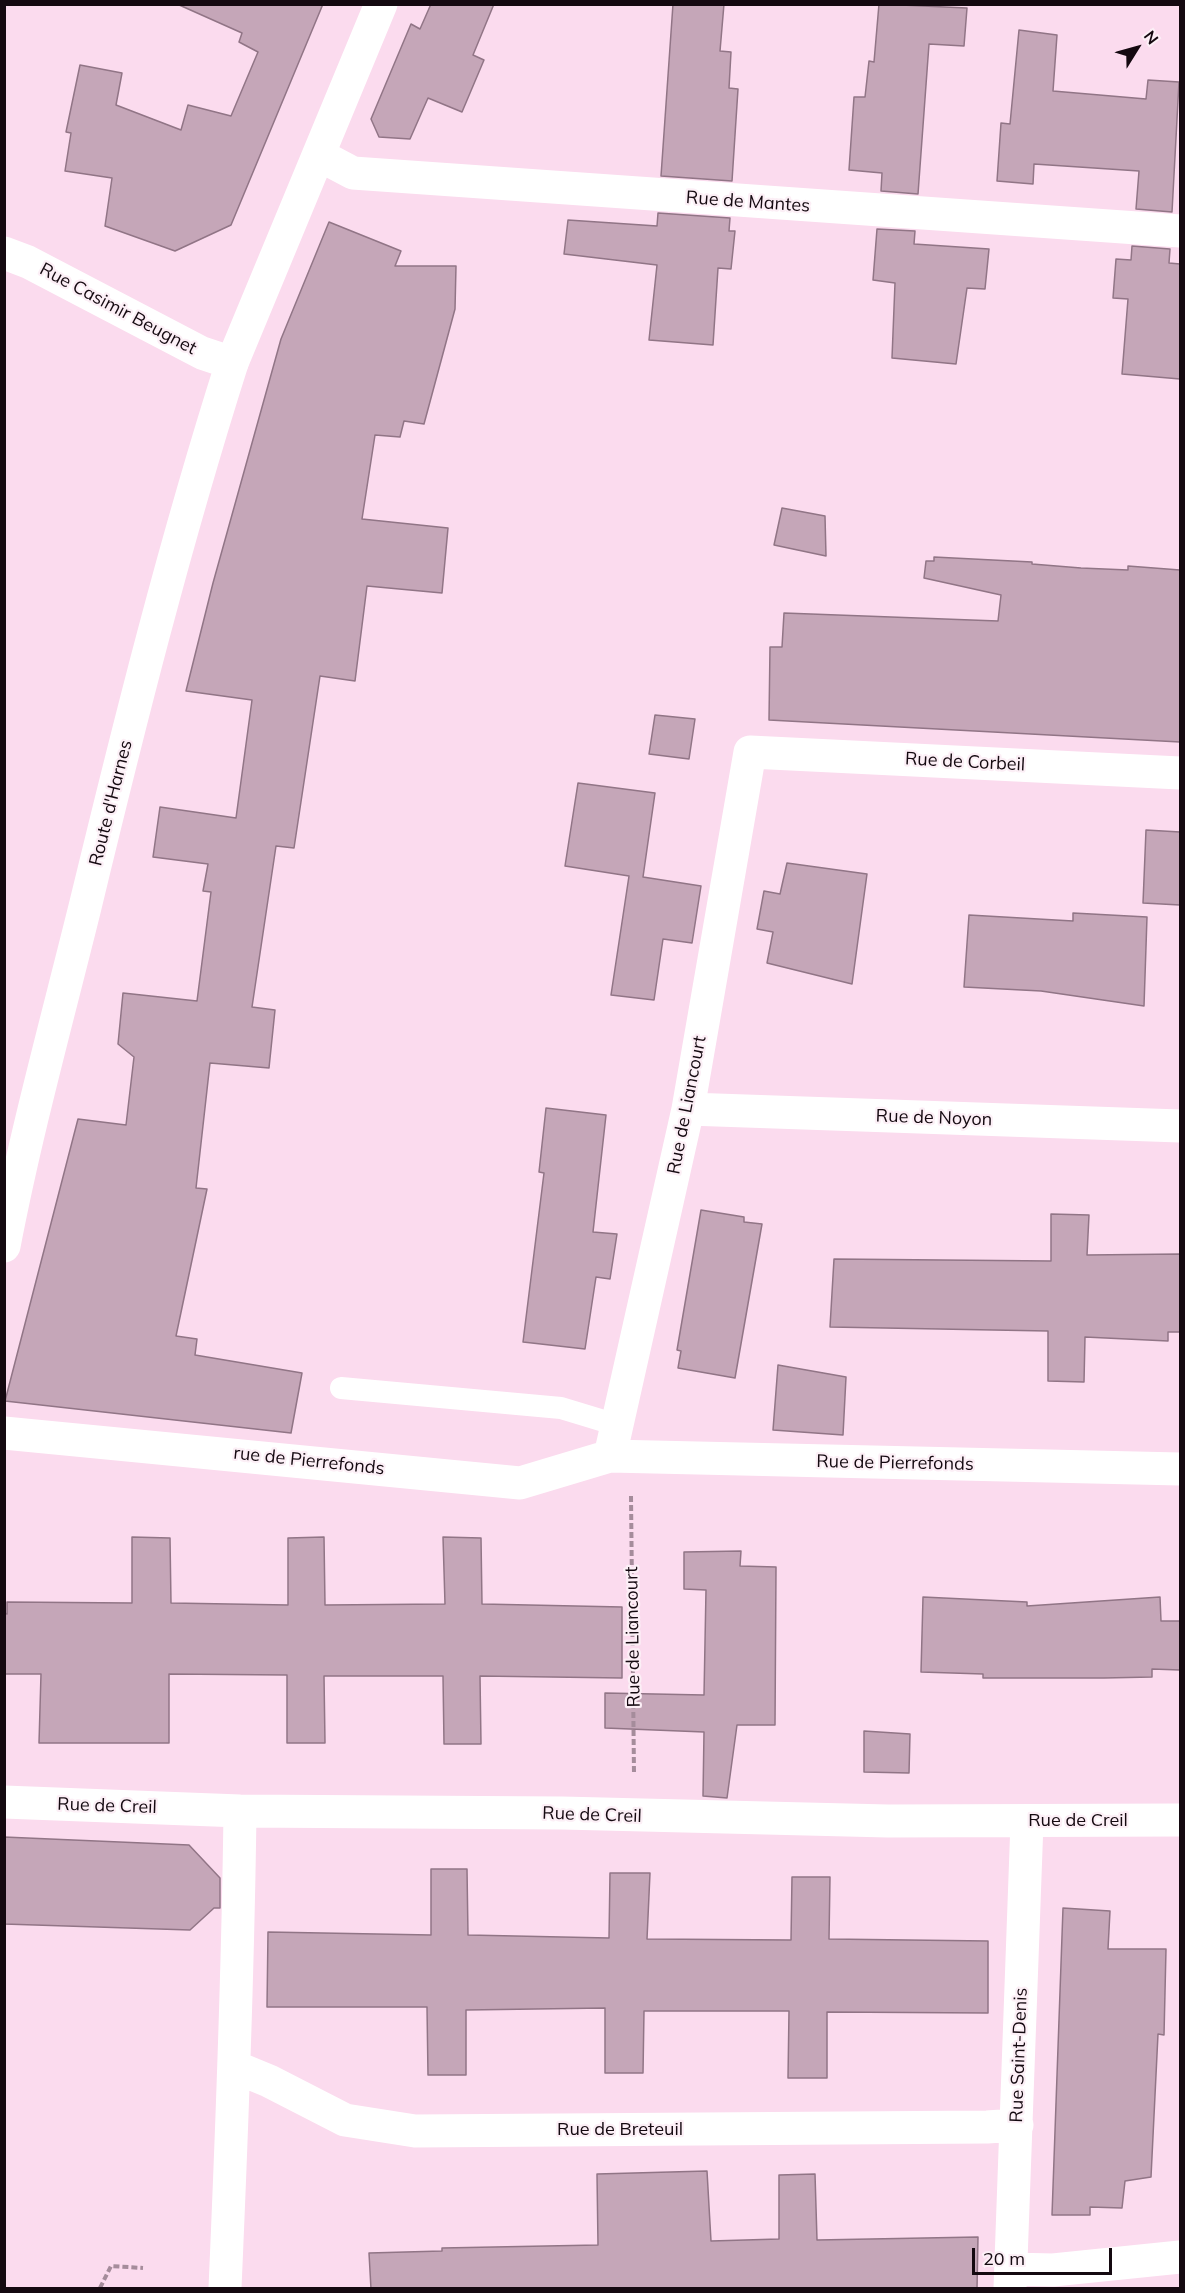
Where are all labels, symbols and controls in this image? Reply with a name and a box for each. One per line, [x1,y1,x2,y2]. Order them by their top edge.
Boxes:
north arrow [1107,18,1167,78]
text: N [1140,26,1163,48]
street label: Rue de Mantes [685,187,811,217]
street label: Rue Casimir Beugnet [36,258,200,360]
street label: Route d'Harnes [85,738,137,868]
street label: Rue de Corbeil [904,748,1026,776]
street label: Rue de Liancourt [663,1034,711,1176]
street label: Rue de Noyon [875,1105,993,1131]
street label: rue de Pierrefonds [232,1442,386,1480]
street label: Rue de Pierrefonds [816,1451,974,1475]
street label: Rue de Liancourt [621,1566,645,1708]
street label: Rue de Creil [57,1793,157,1819]
street label: Rue de Creil [542,1802,642,1828]
street label: Rue de Creil [1028,1810,1128,1832]
street label: Rue Saint-Denis [1006,1987,1032,2123]
street label: Rue de Breteuil [557,2119,683,2141]
scale bar [975,2236,1114,2274]
text: 20 m [983,2247,1025,2270]

